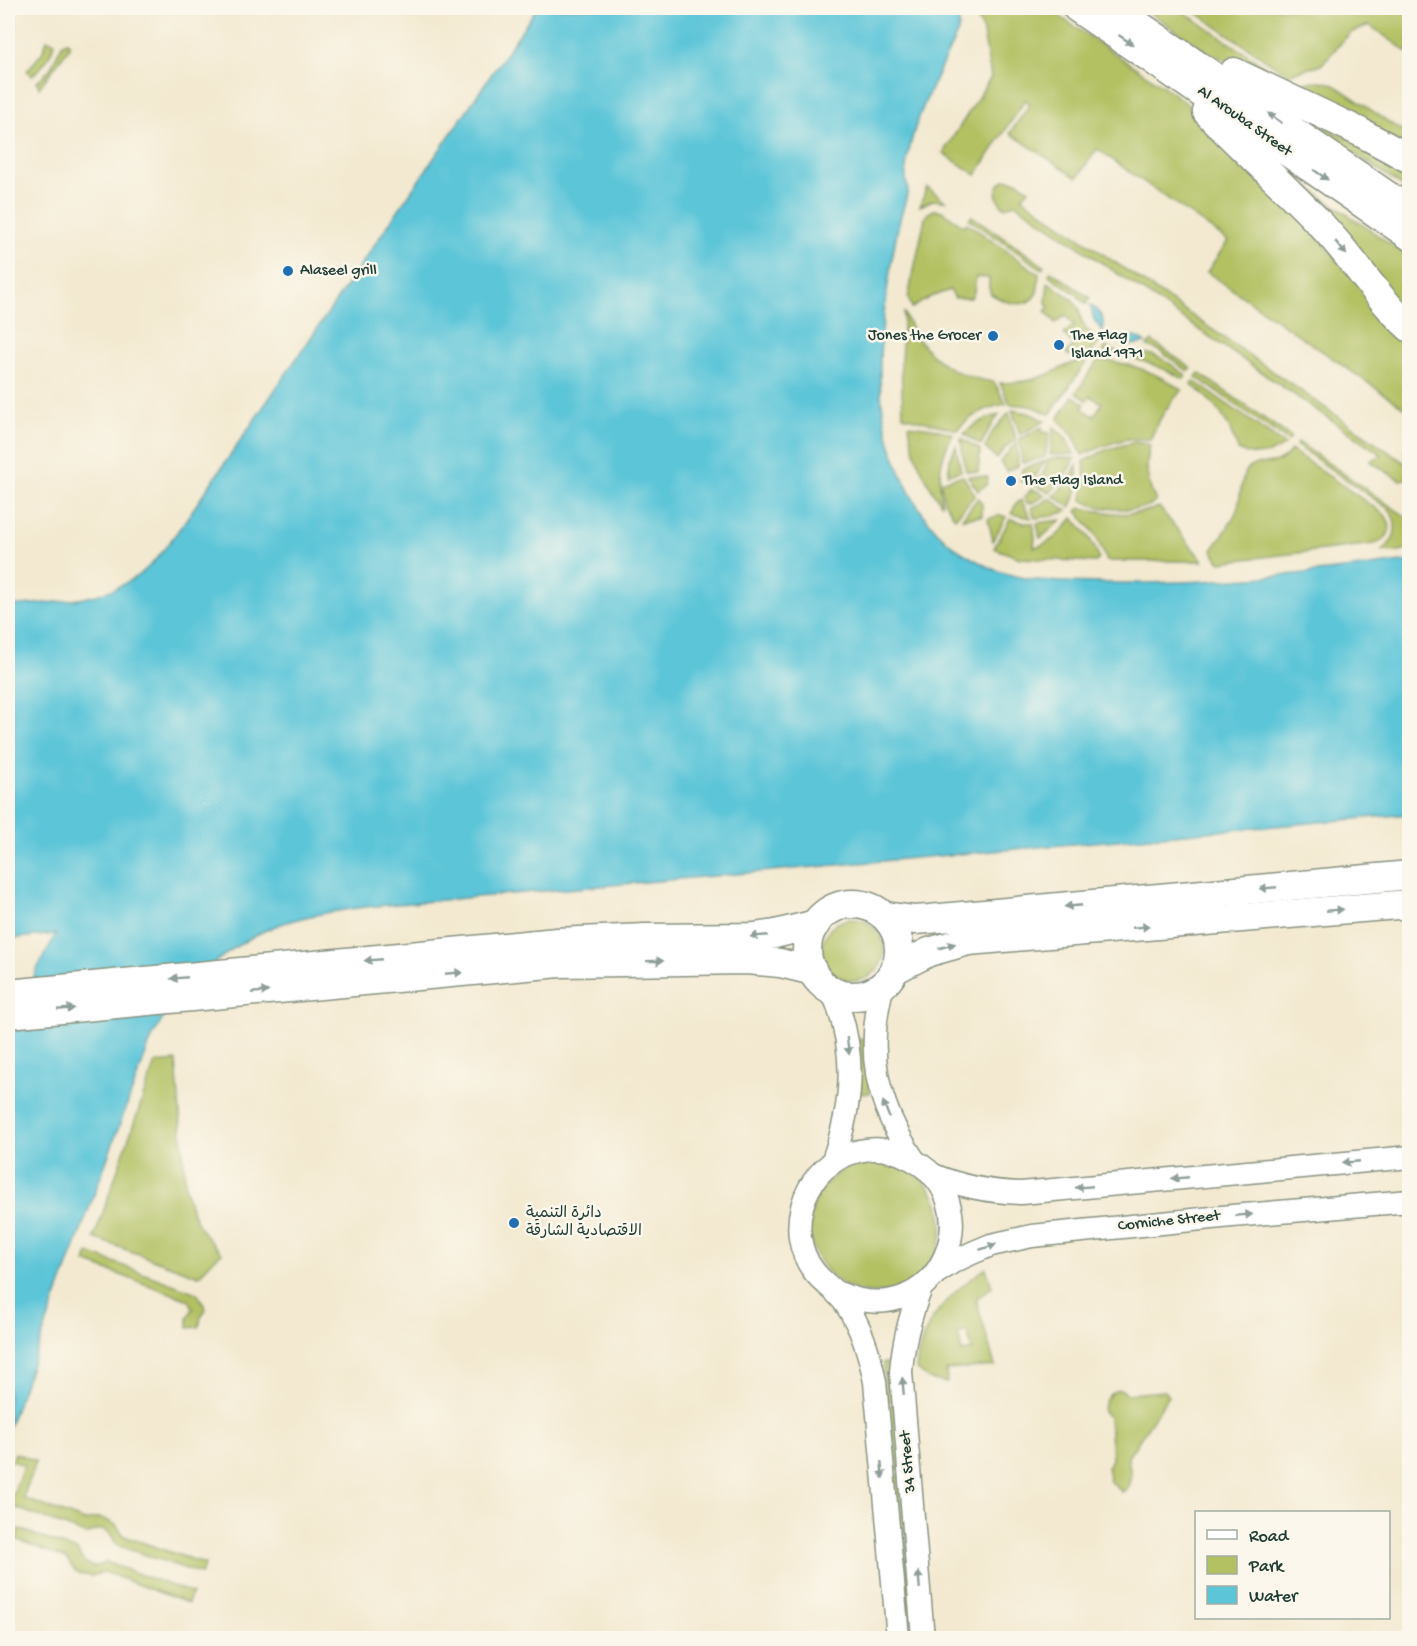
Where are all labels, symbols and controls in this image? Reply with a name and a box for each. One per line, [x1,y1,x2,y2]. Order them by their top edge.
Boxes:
one-way arrow [1117,34,1133,46]
street label: Al Arouba Street [1193,82,1296,163]
one-way arrow [1267,113,1283,124]
one-way arrow [1312,169,1328,181]
one-way arrow [1335,240,1348,256]
place label: Alaseel grill [300,262,377,281]
marker: Alaseel grill [281,264,295,278]
place label: Jones the Grocer [868,327,982,346]
place label: The Flag Island 1971 [1070,327,1143,364]
marker: Jones the Grocer [986,329,1000,343]
marker: The Flag Island 1971 [1052,338,1066,352]
place label: The Flag Island [1022,472,1124,491]
marker: The Flag Island [1004,474,1018,488]
one-way arrow [1258,883,1277,893]
one-way arrow [1064,901,1083,911]
one-way arrow [1326,905,1345,915]
one-way arrow [1132,922,1151,932]
one-way arrow [749,931,768,941]
one-way arrow [939,941,957,950]
one-way arrow [364,955,383,965]
one-way arrow [645,956,664,965]
one-way arrow [445,968,464,978]
one-way arrow [170,973,189,983]
one-way arrow [251,987,270,997]
one-way arrow [56,1004,75,1014]
one-way arrow [844,1037,853,1056]
one-way arrow [881,1100,890,1118]
one-way arrow [1342,1157,1361,1167]
one-way arrow [1171,1173,1190,1183]
one-way arrow [1075,1182,1094,1192]
place label: دائرة التنمية الاقتصادية الشارقة [526,1204,642,1242]
street label: Corniche Street [1117,1207,1222,1237]
one-way arrow [1234,1210,1253,1220]
marker: دائرة التنمية الاقتصادية الشارقة [507,1216,521,1230]
one-way arrow [979,1241,997,1251]
one-way arrow [898,1376,907,1395]
street label: 34 Street [897,1429,921,1495]
one-way arrow [878,1460,887,1479]
legend [1195,1511,1390,1619]
text: Road [1249,1527,1290,1548]
text: Park [1248,1557,1285,1578]
one-way arrow [914,1571,923,1590]
text: Water [1249,1587,1299,1608]

